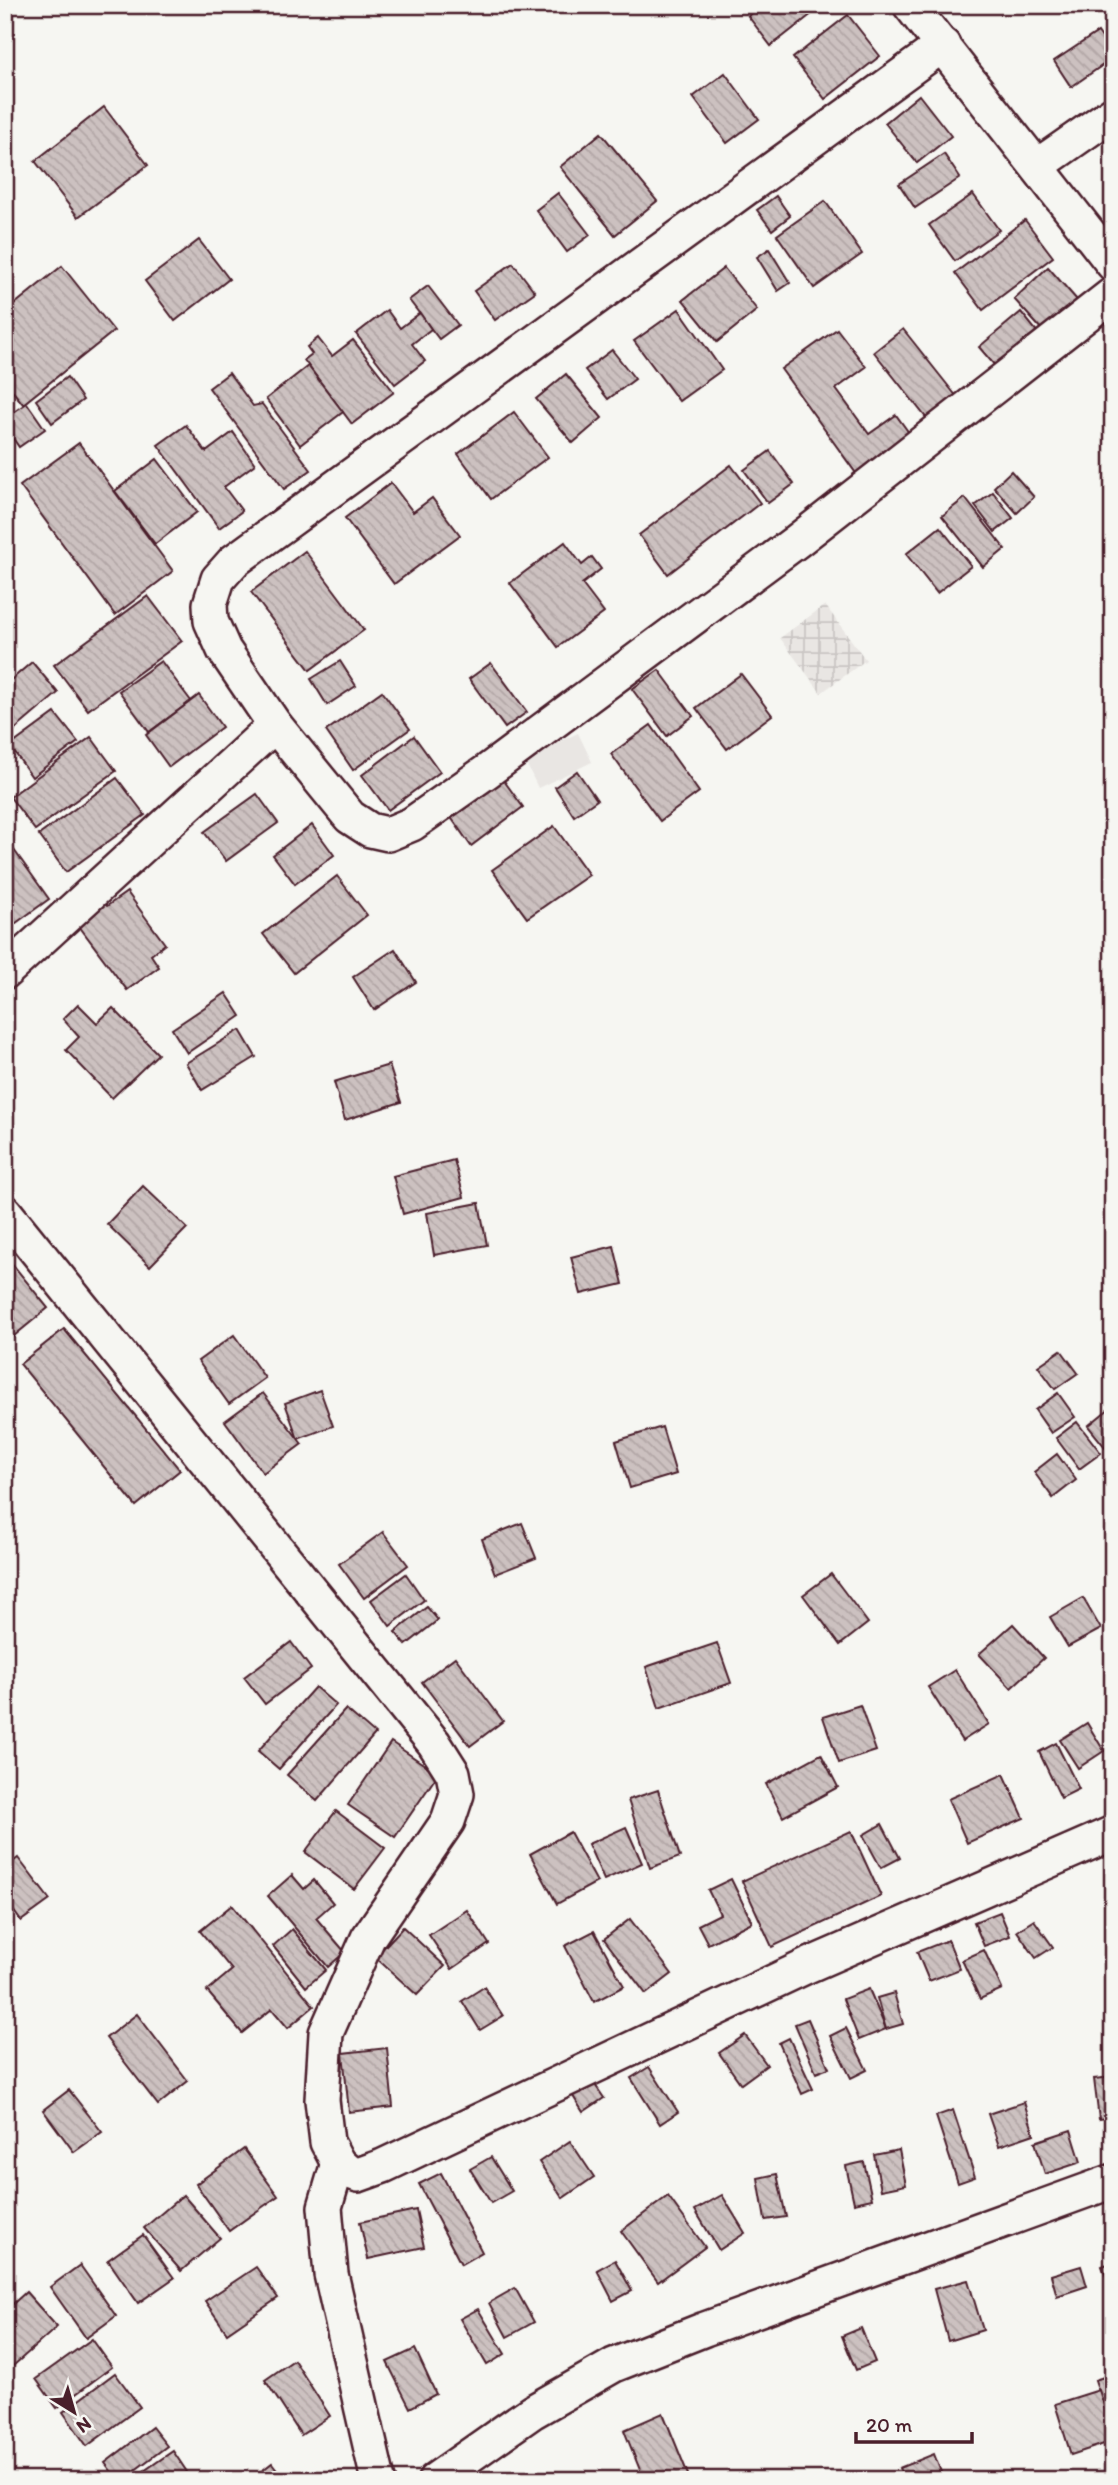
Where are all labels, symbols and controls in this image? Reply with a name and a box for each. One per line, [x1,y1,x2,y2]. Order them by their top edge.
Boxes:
north arrow [38,2376,108,2446]
scale bar [856,2401,971,2445]
text: N [72,2412,96,2438]
text: 20 m [866,2412,913,2437]

